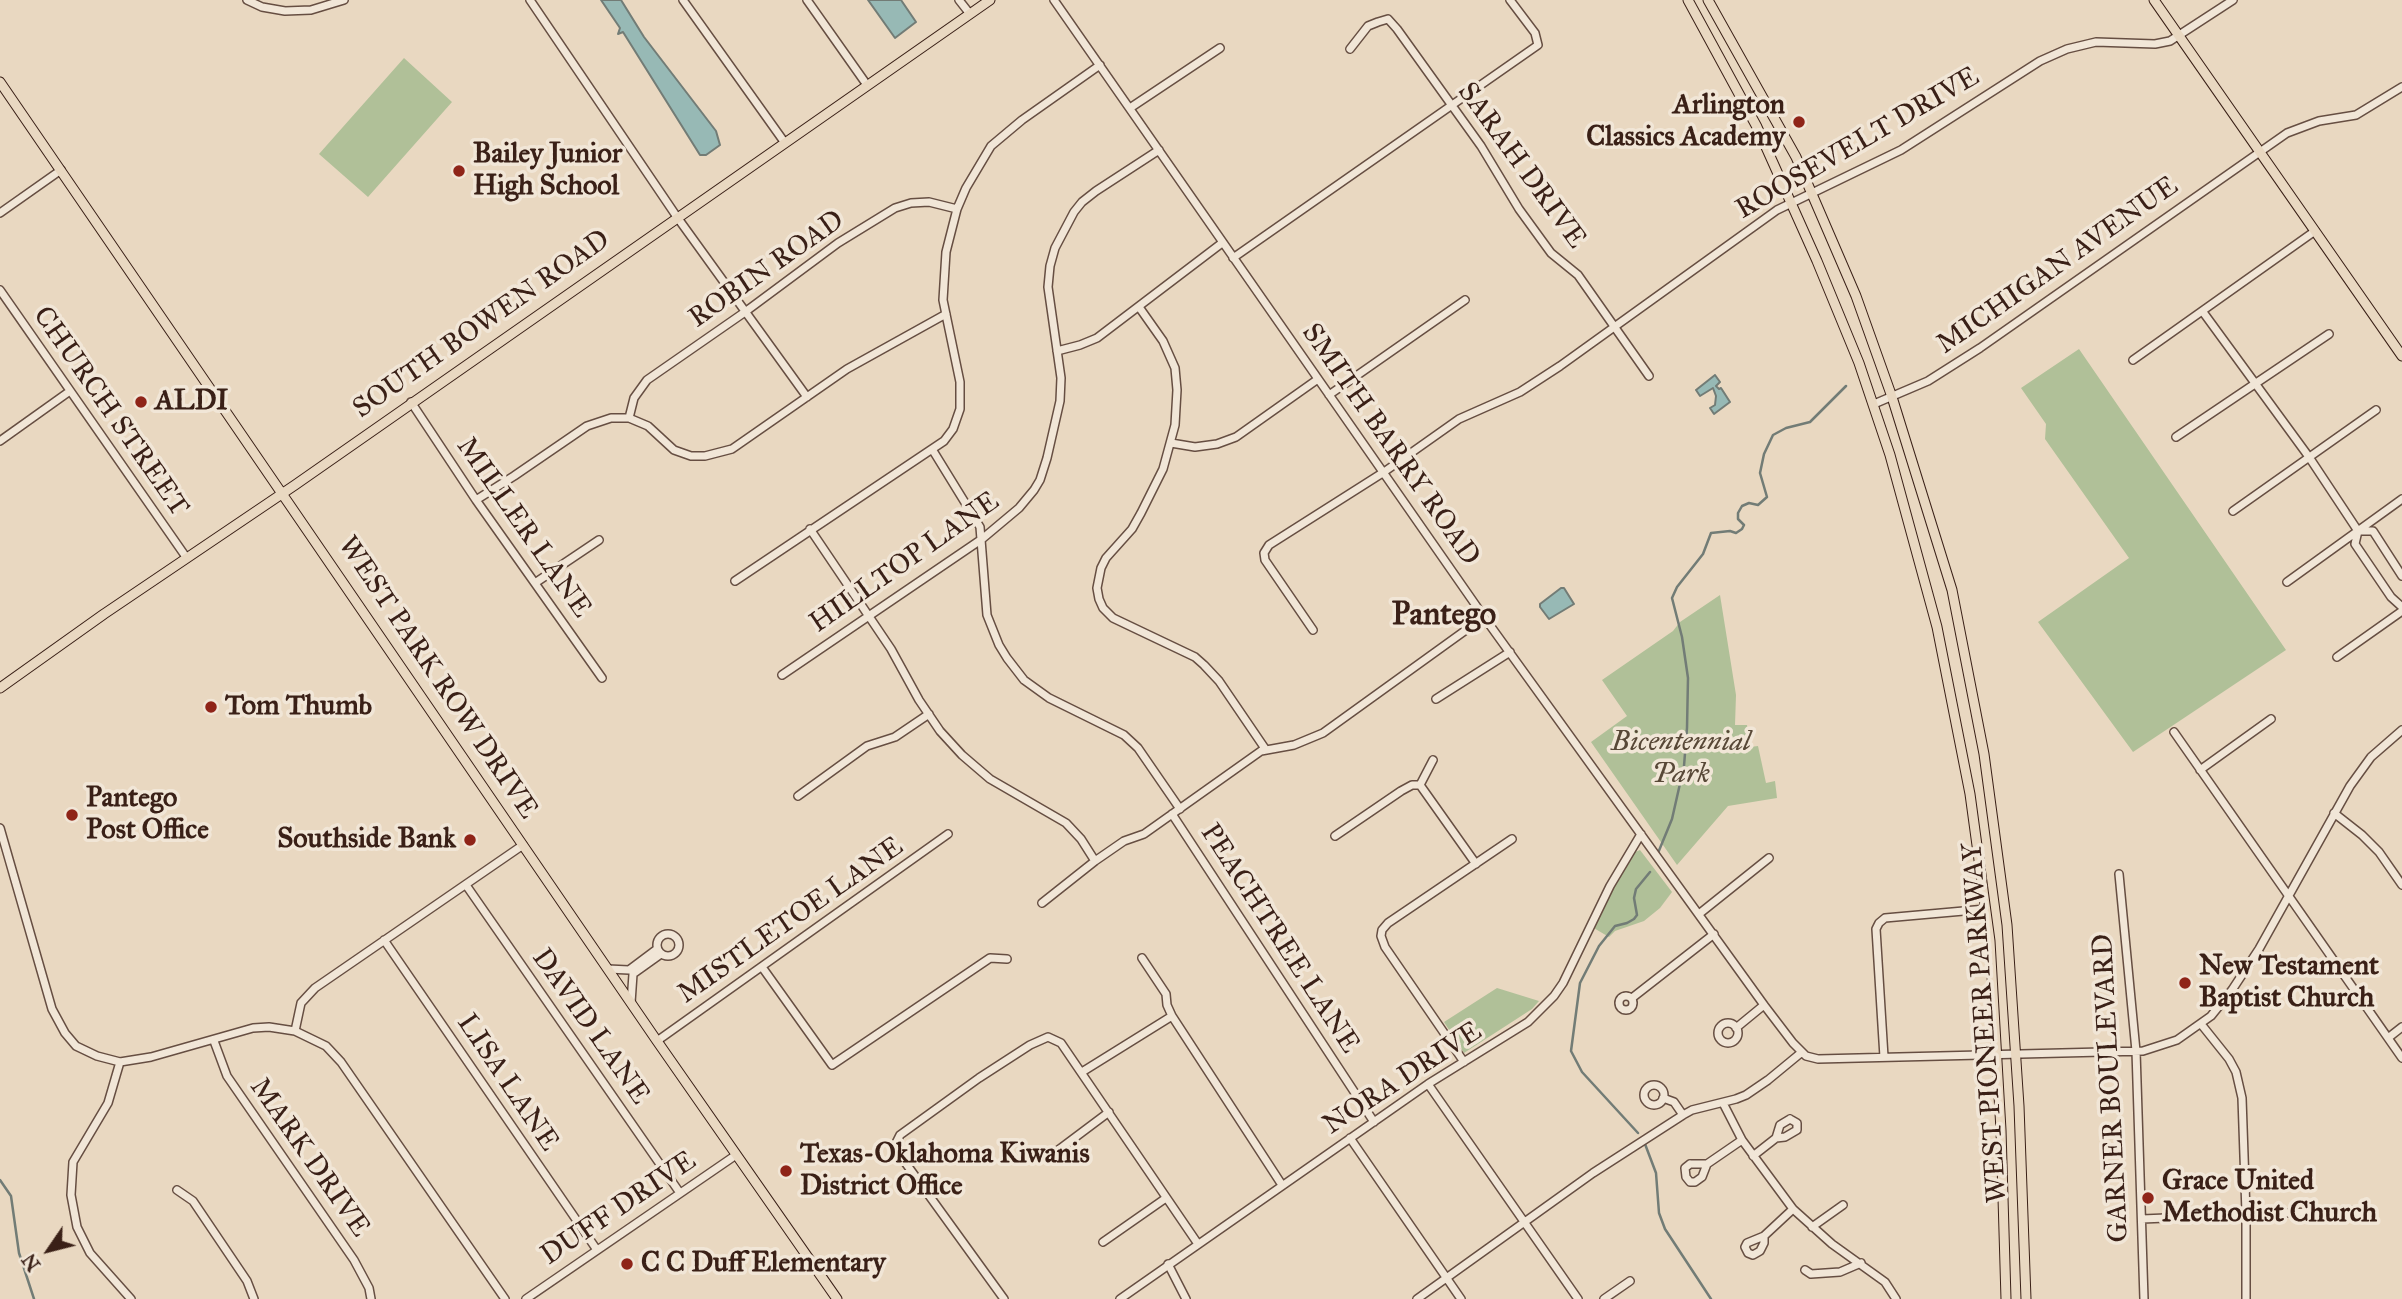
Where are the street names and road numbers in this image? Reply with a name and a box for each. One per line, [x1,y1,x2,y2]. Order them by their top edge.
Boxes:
street label: ROOSEVELT DRIVE [1730,61,1986,227]
street label: SARAH DRIVE [1450,77,1592,255]
street label: MICHIGAN AVENUE [1931,170,2185,362]
street label: ROBIN ROAD [683,204,851,336]
street label: SOUTH BOWEN ROAD [347,224,617,426]
street label: CHURCH STREET [25,301,195,523]
street label: SMITH BARRY ROAD [1294,318,1486,572]
street label: MILLER LANE [448,431,598,625]
street label: HILLTOP LANE [804,485,1006,641]
street label: WEST PARK ROW DRIVE [330,530,544,826]
street label: PEACHTREE LANE [1192,818,1366,1060]
street label: MISTLETOE LANE [672,831,910,1011]
street label: WEST PIONEER PARKWAY [1957,842,2015,1204]
street label: GARNER BOULEVARD [2087,933,2137,1243]
street label: DAVID LANE [524,943,656,1111]
street label: LISA LANE [449,1008,565,1158]
street label: NORA DRIVE [1317,1015,1489,1143]
street label: MARK DRIVE [242,1072,376,1244]
street label: DUFF DRIVE [535,1145,703,1273]

